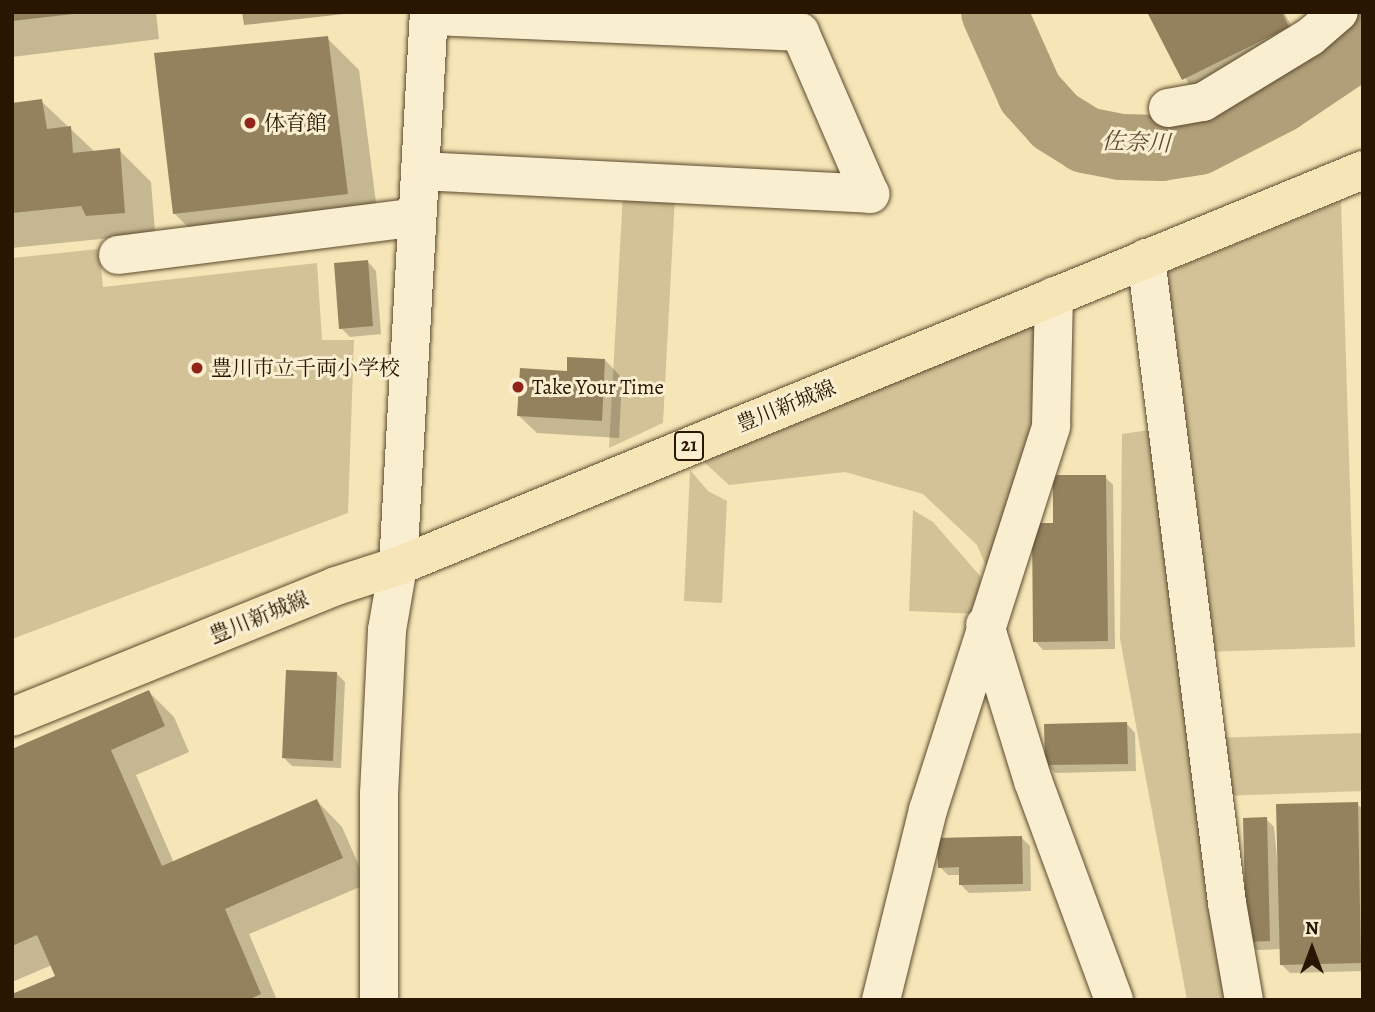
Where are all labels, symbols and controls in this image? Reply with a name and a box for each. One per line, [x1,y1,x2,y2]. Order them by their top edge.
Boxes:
place label: 体育館 [264,110,327,136]
marker: 体育館 [242,115,258,131]
water label: 佐奈川 [1101,128,1171,158]
place label: 豊川市立千両小学校 [211,355,400,381]
marker: 豊川市立千両小学校 [189,360,205,376]
place label: Take Your Time [532,374,664,400]
street label: 豊川新城線 [733,375,839,437]
marker: Take Your Time [510,379,526,395]
road number: 21 [673,430,705,462]
street label: 豊川新城線 [206,586,312,648]
north arrow [1277,914,1347,984]
text: N [1305,915,1319,941]

